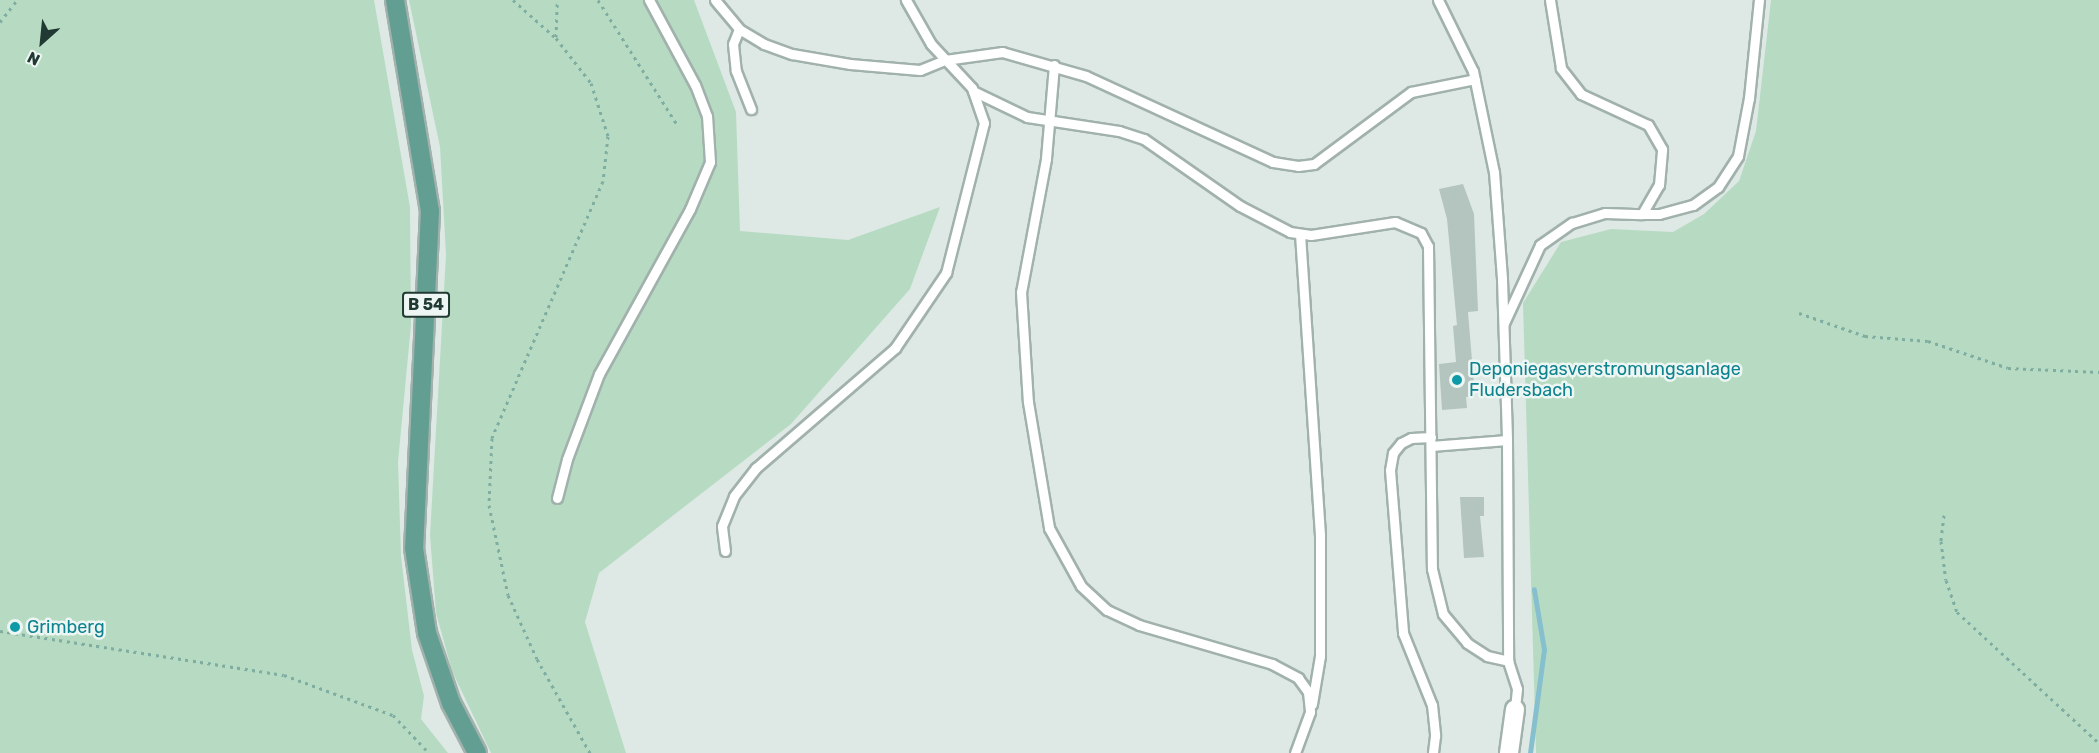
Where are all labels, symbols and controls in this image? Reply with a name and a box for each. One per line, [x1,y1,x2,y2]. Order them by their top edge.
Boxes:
north arrow [12,12,72,72]
text: N [24,47,43,70]
road number: B 54 [402,292,450,318]
place label: Deponiegasverstromungsanlage Fludersbach [1469,359,1741,401]
marker: Deponiegasverstromungsanlage Fludersbach [1450,373,1464,387]
place label: Grimberg [27,616,105,638]
marker: Grimberg [8,620,22,634]

